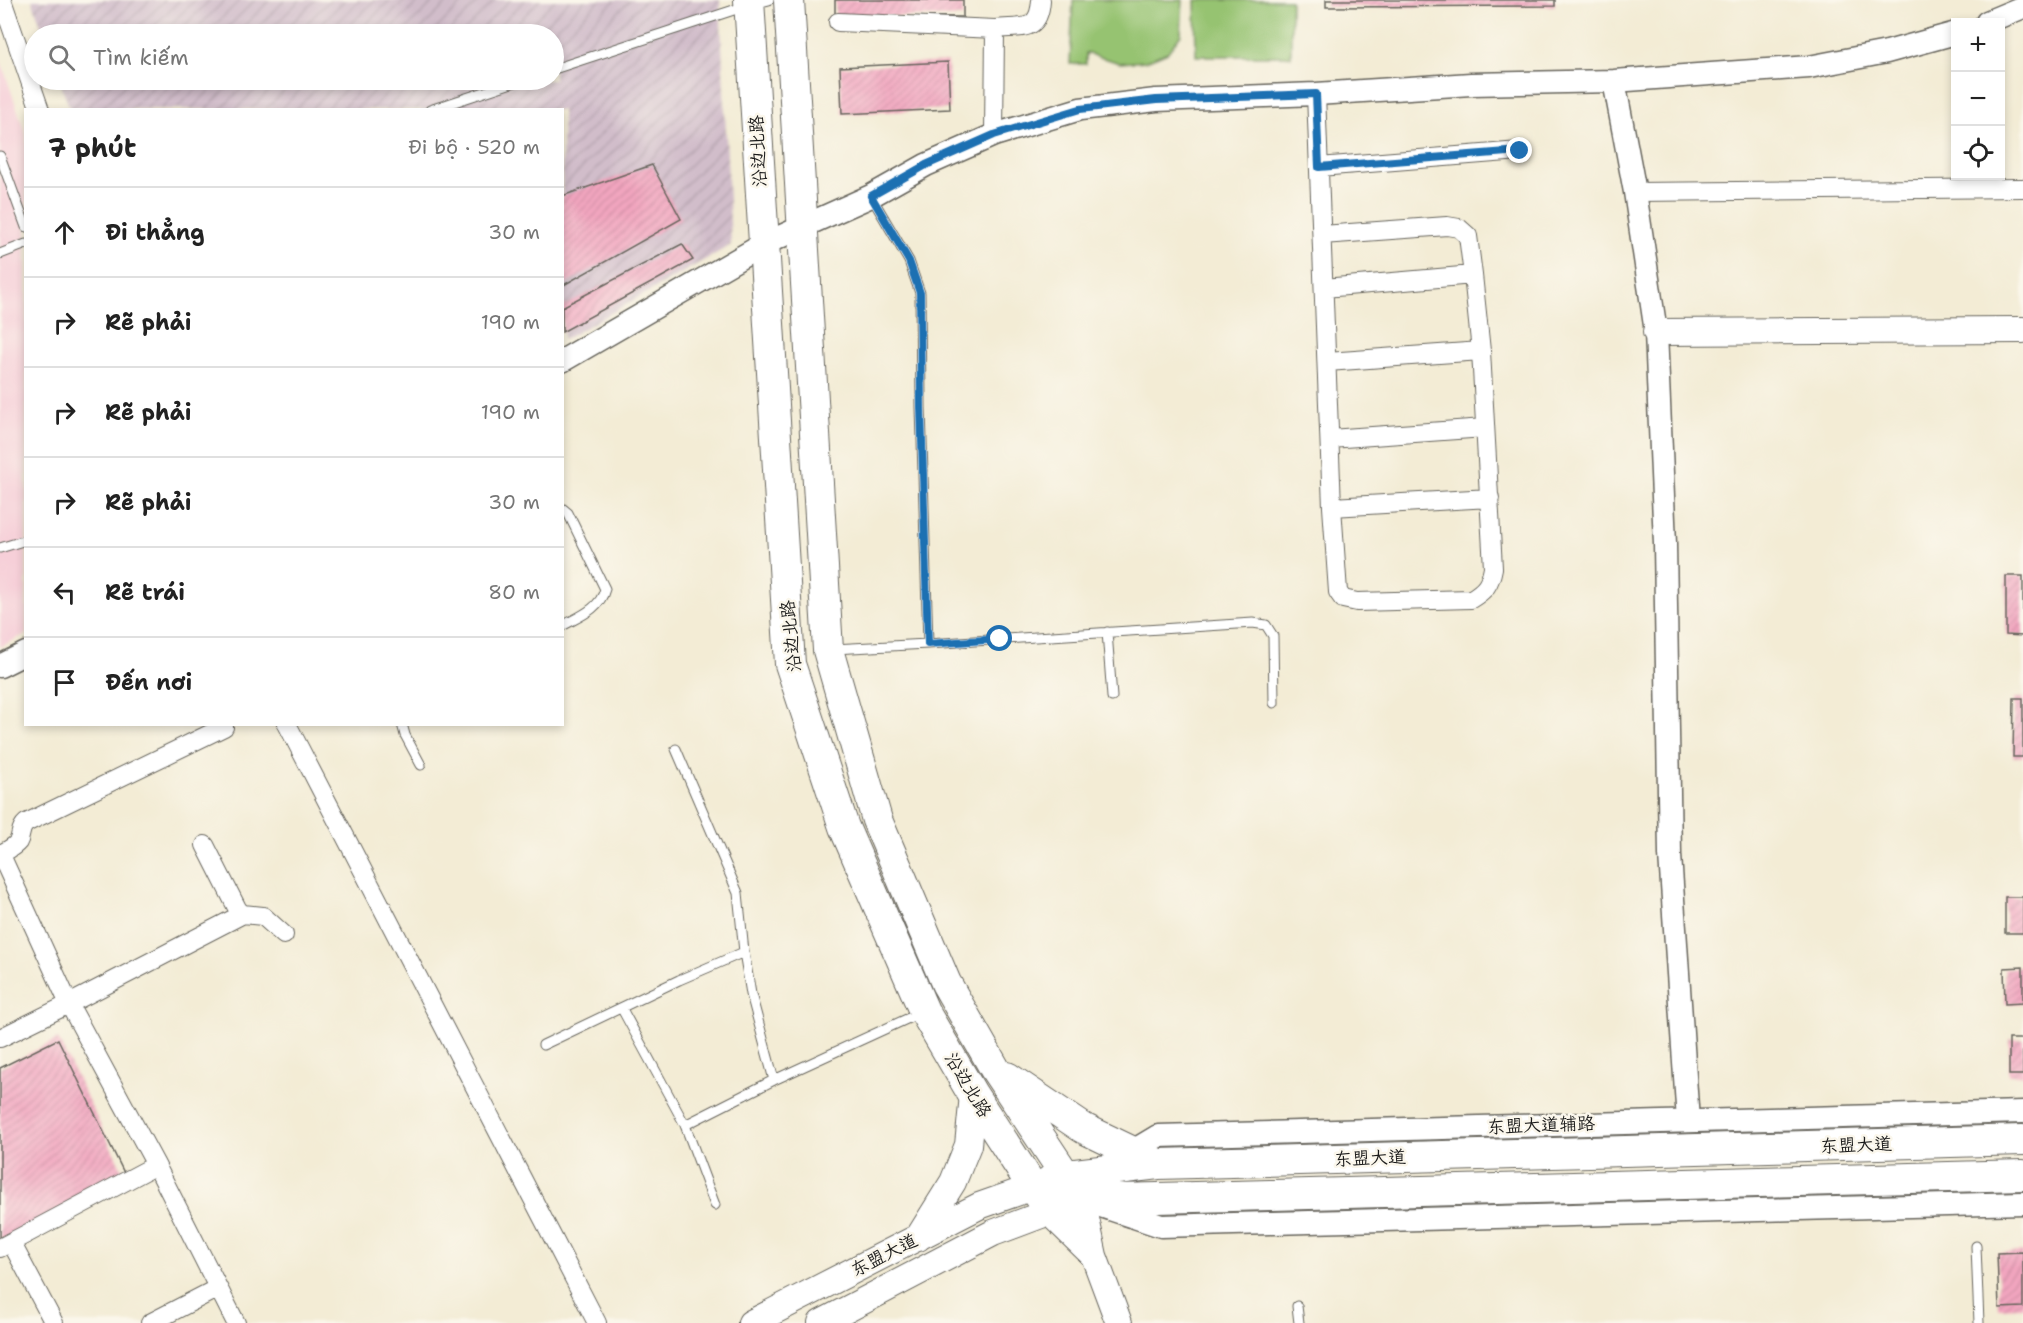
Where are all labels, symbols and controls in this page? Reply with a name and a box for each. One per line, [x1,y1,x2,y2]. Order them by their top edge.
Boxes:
map controls [1951,18,2005,180]
button: + [1951,18,2005,72]
search box [24,24,564,90]
icon: search [45,41,78,74]
text: Tìm kiếm [93,43,189,72]
button: − [1951,72,2005,126]
street label: 沿边北路 [744,114,772,188]
button: locate [1951,126,2005,180]
text: 7 phút [48,130,137,165]
text: Đi bộ · 520 m [408,134,540,160]
route end [1506,137,1532,163]
icon: ahead [48,216,81,249]
text: Đi thẳng [105,218,205,247]
text: 30 m [488,219,540,245]
icon: right [48,306,81,339]
text: Rẽ phải [105,308,191,337]
text: 190 m [481,309,540,335]
icon: right [48,396,81,429]
text: Rẽ phải [105,398,191,427]
text: 190 m [481,399,540,425]
icon: right [48,486,81,519]
text: Rẽ phải [105,488,191,517]
text: 30 m [488,489,540,515]
icon: left [48,576,81,609]
text: Rẽ trái [105,578,185,607]
text: 80 m [488,579,540,605]
street label: 沿边北路 [775,599,807,673]
route start [986,625,1012,651]
icon: arrive [48,666,81,699]
text: Đến nơi [105,668,192,697]
street label: 沿边北路 [939,1048,997,1122]
street label: 东盟大道辅路 [1487,1111,1595,1139]
street label: 东盟大道 [1820,1132,1892,1158]
street label: 东盟大道 [1334,1145,1406,1171]
street label: 东盟大道 [846,1228,922,1282]

